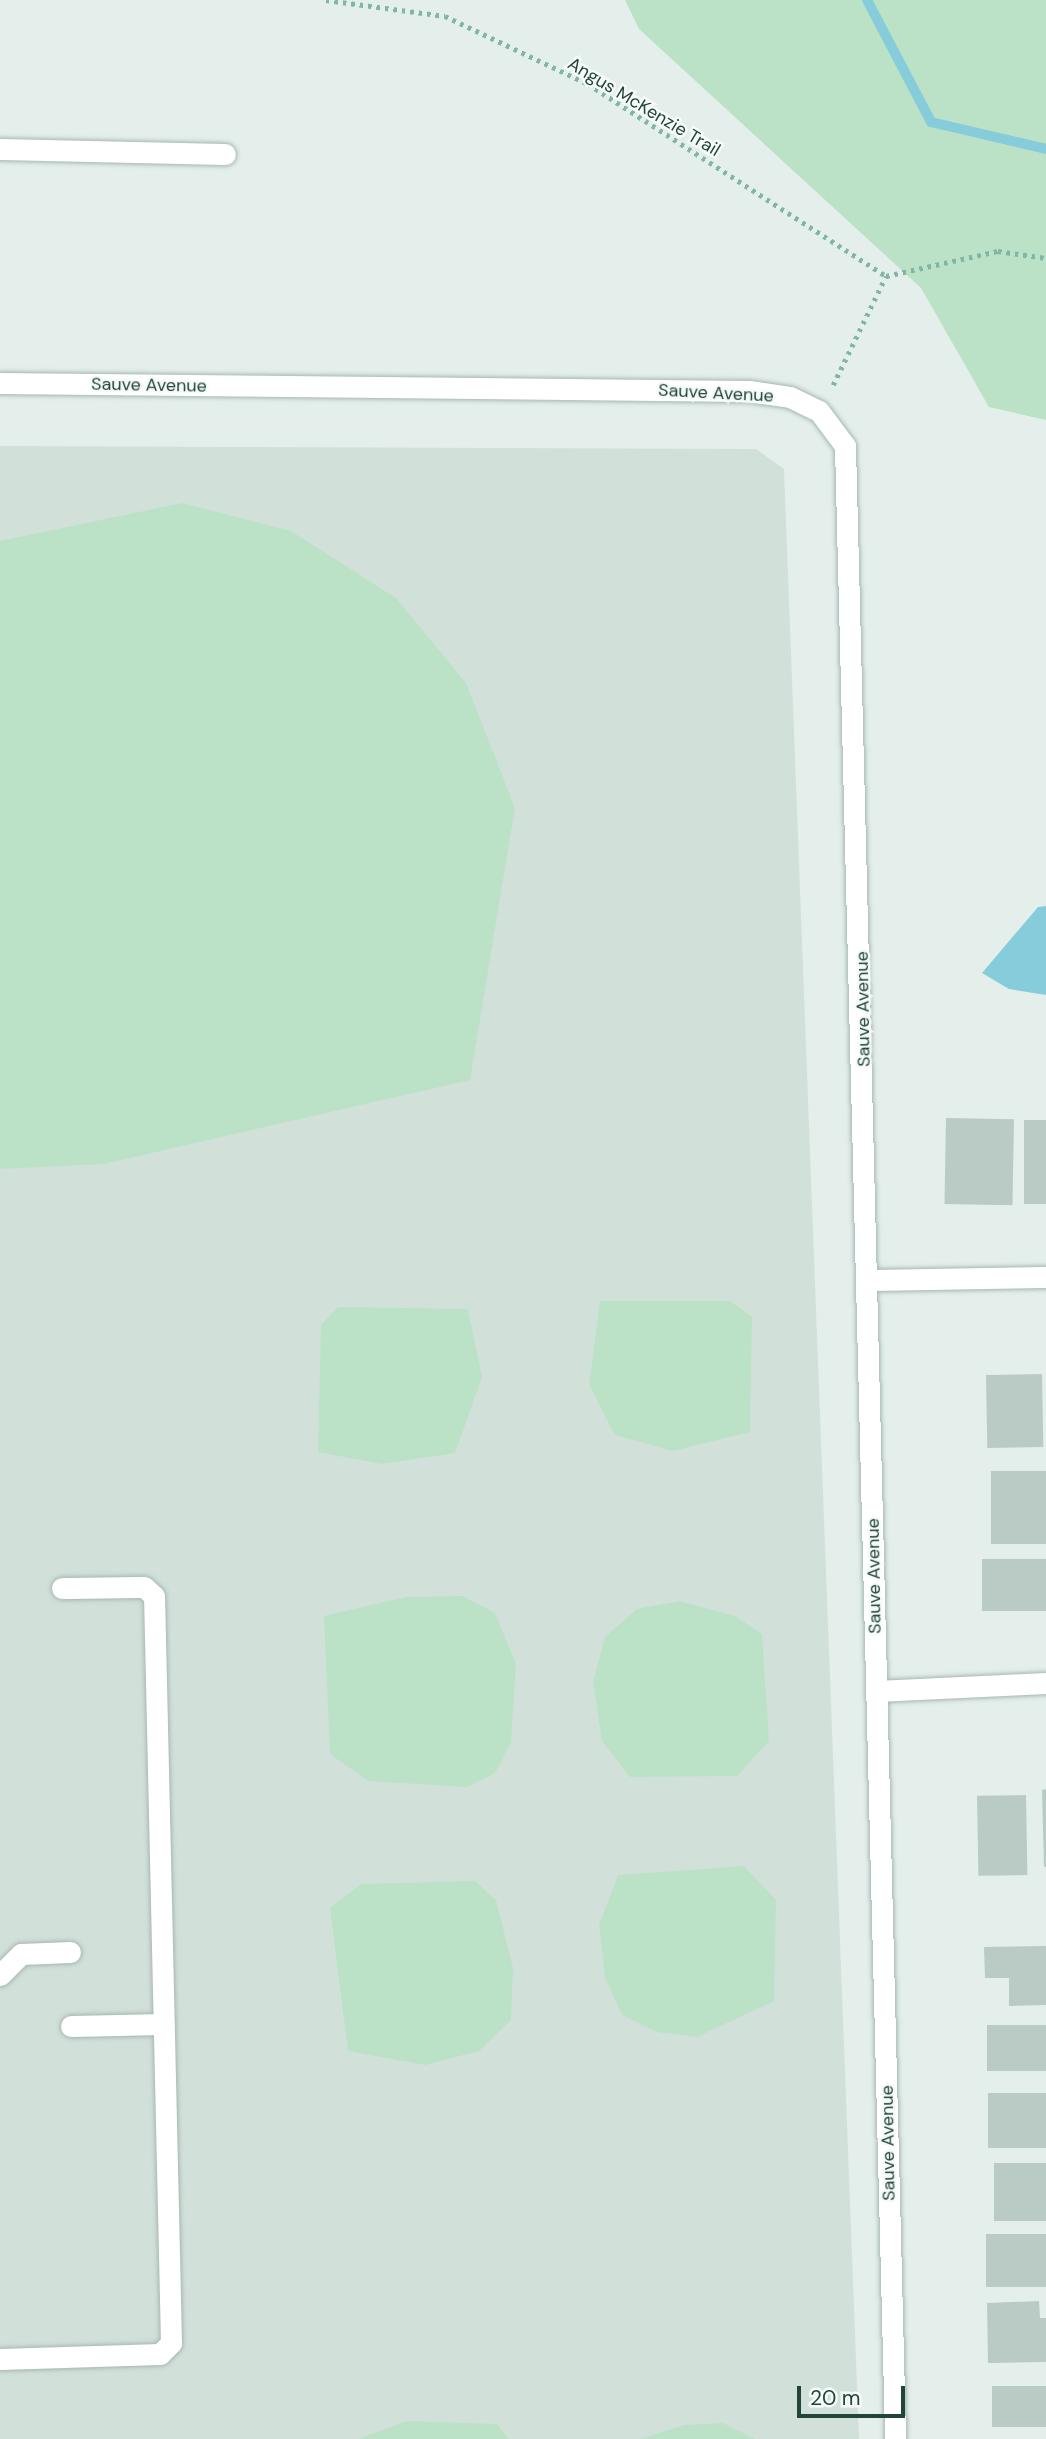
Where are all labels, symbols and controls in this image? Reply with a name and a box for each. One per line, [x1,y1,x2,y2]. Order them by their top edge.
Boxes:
street label: Angus McKenzie Trail [564,53,724,161]
street label: Sauve Avenue [91,373,207,397]
street label: Sauve Avenue [658,379,774,407]
street label: Sauve Avenue [851,951,875,1067]
street label: Sauve Avenue [862,1518,886,1634]
street label: Sauve Avenue [876,2085,900,2201]
scale bar [801,2372,909,2416]
text: 20 m [810,2384,861,2412]

